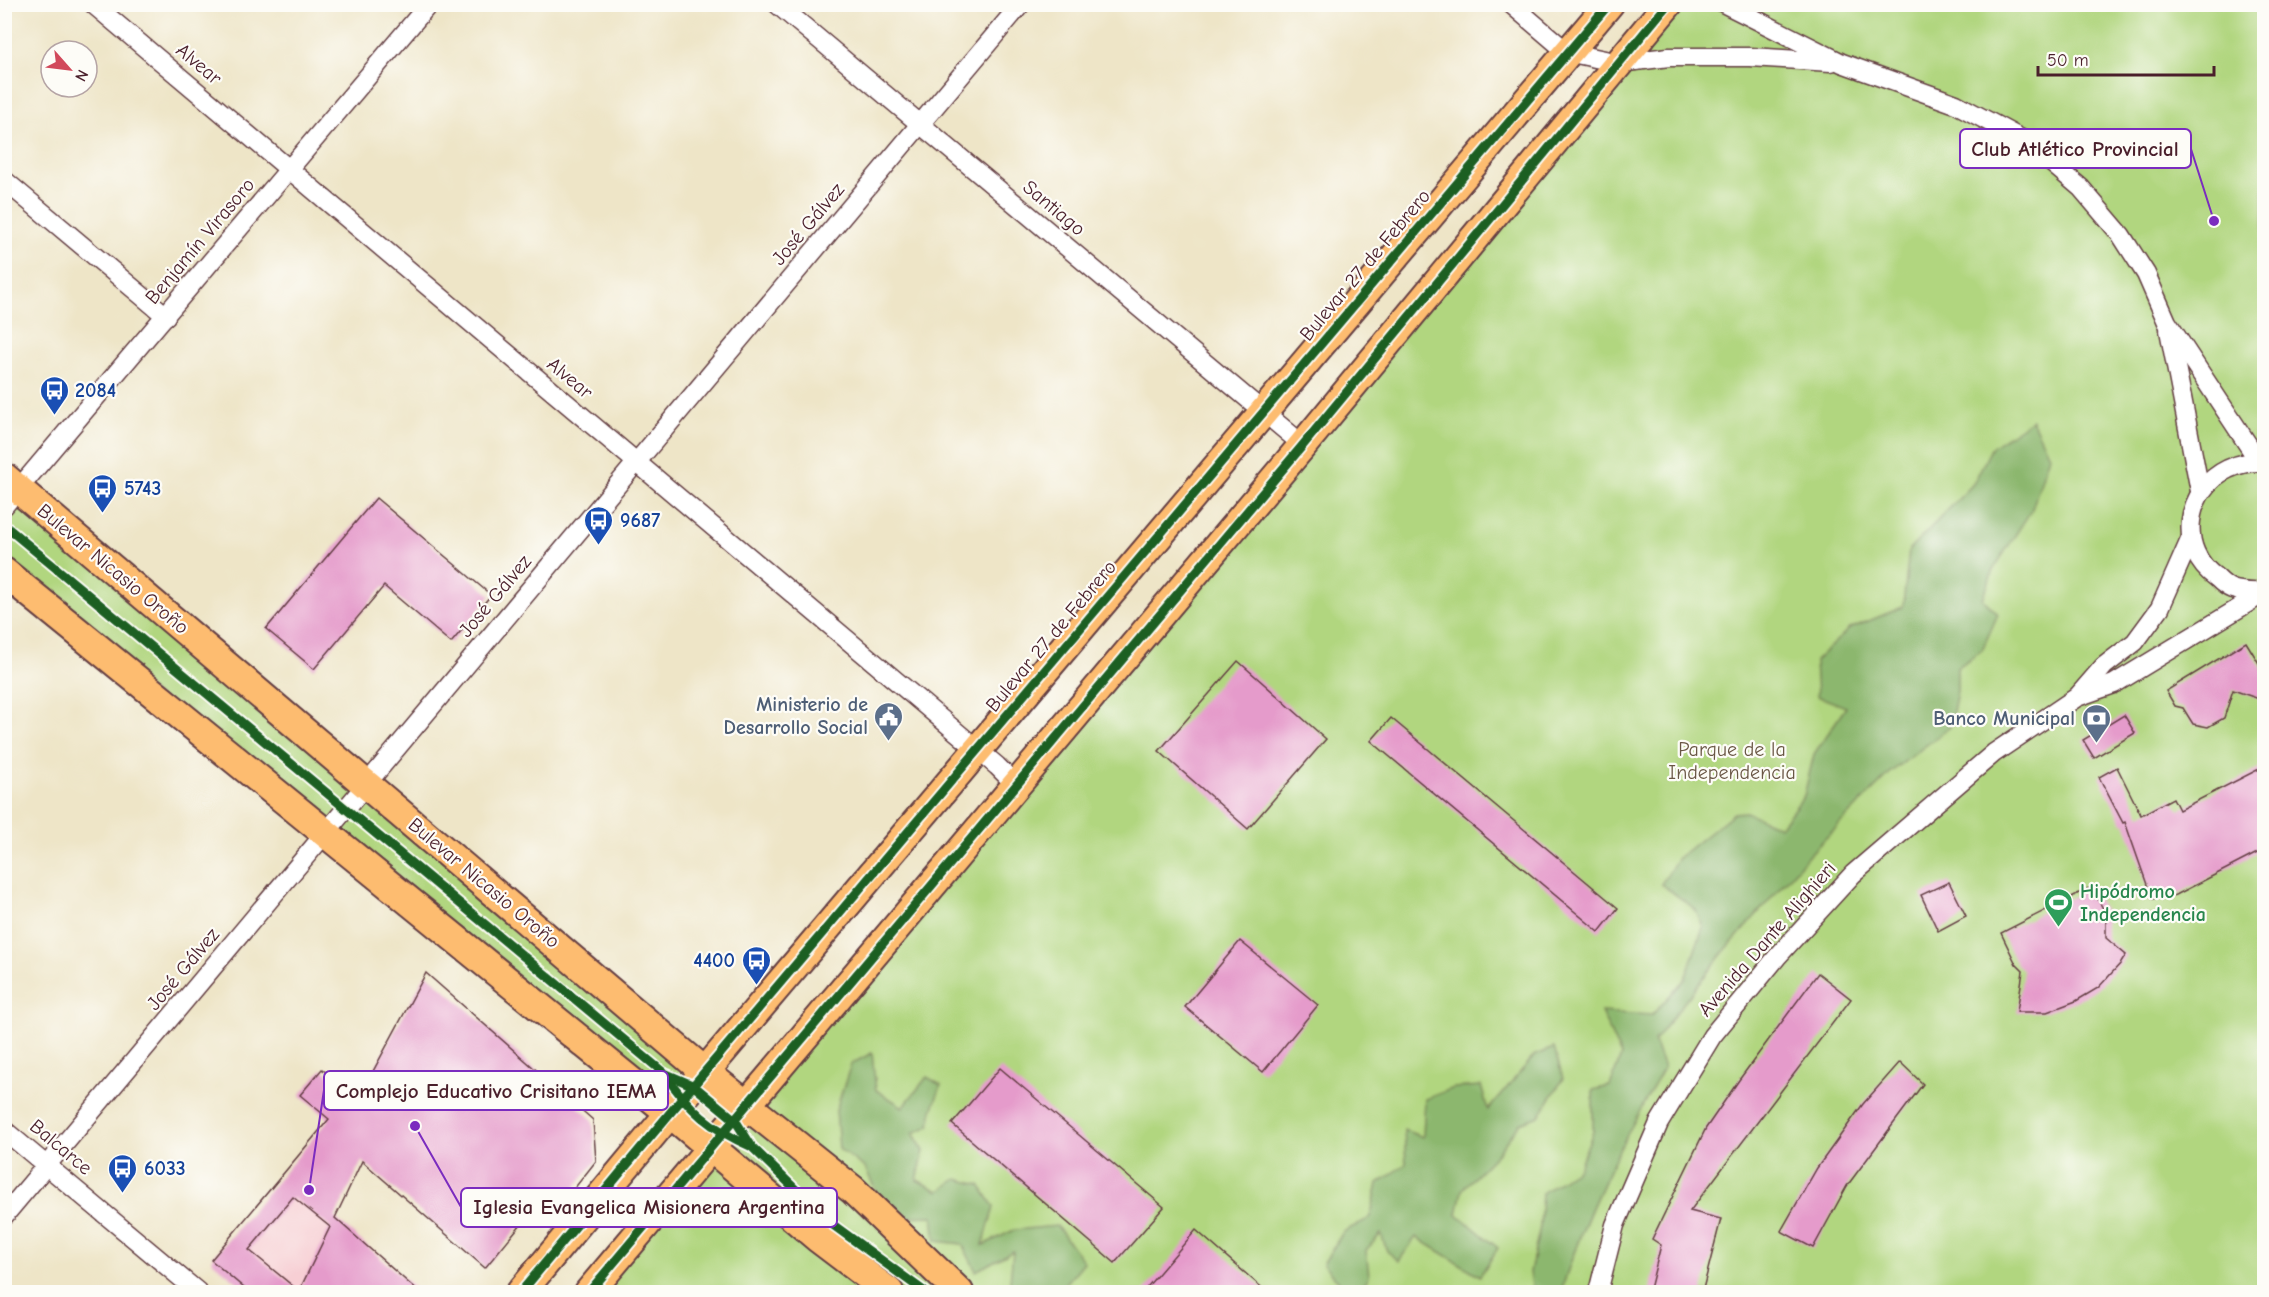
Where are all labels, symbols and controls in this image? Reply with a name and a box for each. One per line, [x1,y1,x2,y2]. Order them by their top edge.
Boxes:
street label: Alvear [172,38,226,90]
north arrow [39,39,99,99]
scale bar [2038,39,2214,77]
text: 50 m [2047,50,2089,71]
text: N [71,67,92,84]
callout: Club Atlético Provincial [1960,129,2191,168]
text: Club Atlético Provincial [1971,137,2179,161]
street label: Benjamín Virasoro [141,173,259,309]
street label: Santiago [1018,175,1090,241]
street label: José Gálvez [767,178,849,270]
street label: Bulevar 27 de Febrero [1295,185,1435,345]
street label: Alvear [543,352,597,404]
bus stop icon: 2084 [38,374,70,416]
place label: 2084 [75,379,116,402]
bus stop icon: 5743 [87,472,119,514]
place label: 5743 [124,477,161,500]
street label: Bulevar Nicasio Oroño [33,499,193,639]
bus stop icon: 9687 [583,504,615,546]
place label: 9687 [620,509,660,532]
street label: José Gálvez [454,550,536,642]
street label: Bulevar 27 de Febrero [981,556,1121,716]
place label: Ministerio de Desarrollo Social [724,693,868,739]
public building icon: Ministerio de Desarrollo Social [873,700,905,742]
bank icon: Banco Municipal [2080,702,2112,744]
place label: Banco Municipal [1933,707,2075,730]
park label: Parque de la Independencia [1668,738,1796,784]
street label: Bulevar Nicasio Oroño [404,813,564,953]
street label: Avenida Dante Alighieri [1694,857,1840,1021]
place label: Hipódromo Independencia [2080,880,2206,926]
sports icon: Hipódromo Independencia [2043,886,2075,928]
street label: José Gálvez [142,923,224,1015]
bus stop icon: 4400 [740,944,772,986]
place label: 4400 [693,949,735,972]
callout: Complejo Educativo Crisitano IEMA [324,1071,668,1110]
text: Complejo Educativo Crisitano IEMA [336,1079,657,1103]
street label: Balcarce [25,1114,97,1180]
bus stop icon: 6033 [107,1152,139,1194]
place label: 6033 [144,1157,186,1180]
callout: Iglesia Evangelica Misionera Argentina [461,1188,837,1227]
text: Iglesia Evangelica Misionera Argentina [473,1195,825,1219]

